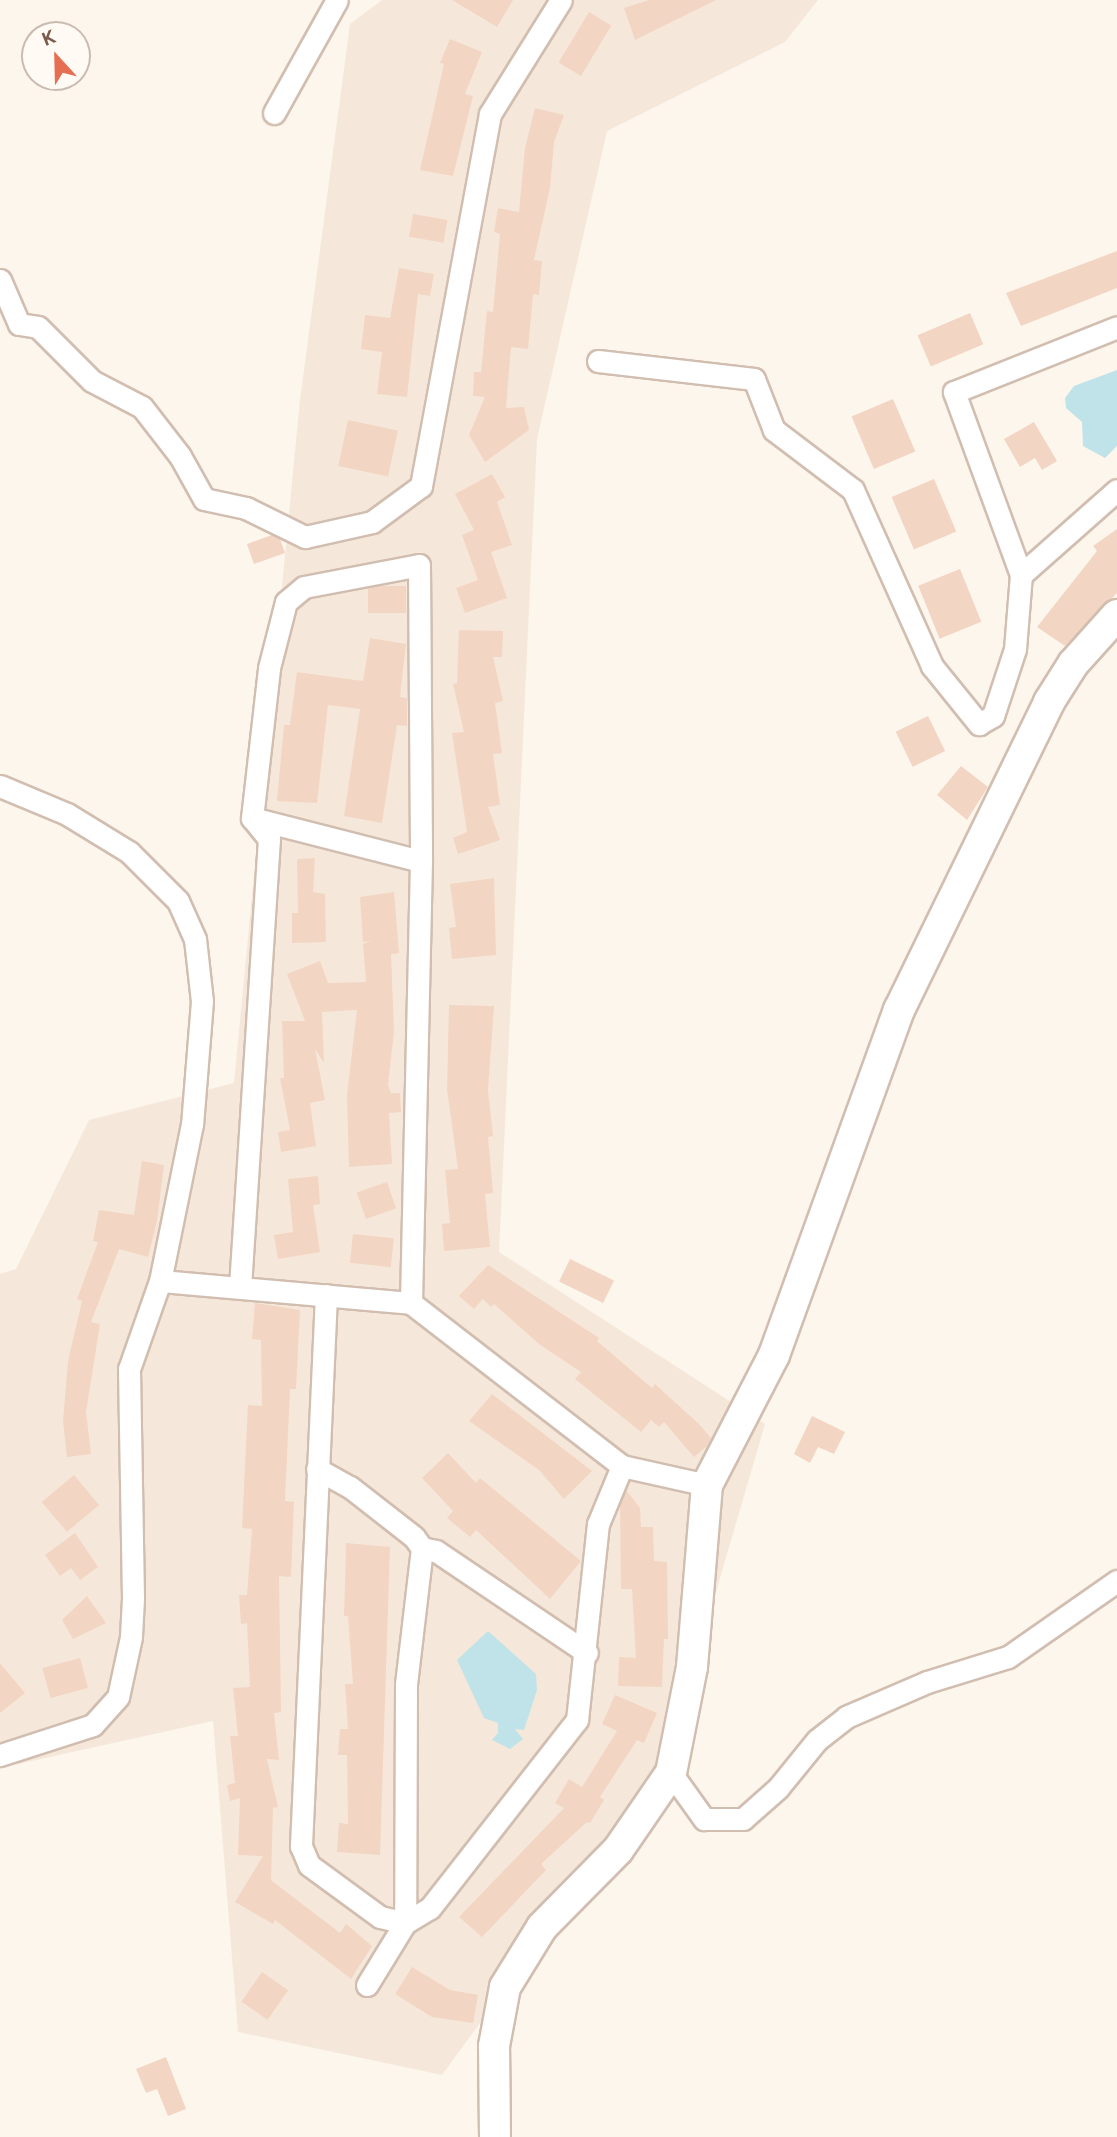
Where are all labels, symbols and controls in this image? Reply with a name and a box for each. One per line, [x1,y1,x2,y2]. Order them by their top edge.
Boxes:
north arrow [21,21,91,91]
text: K [39,25,59,51]

